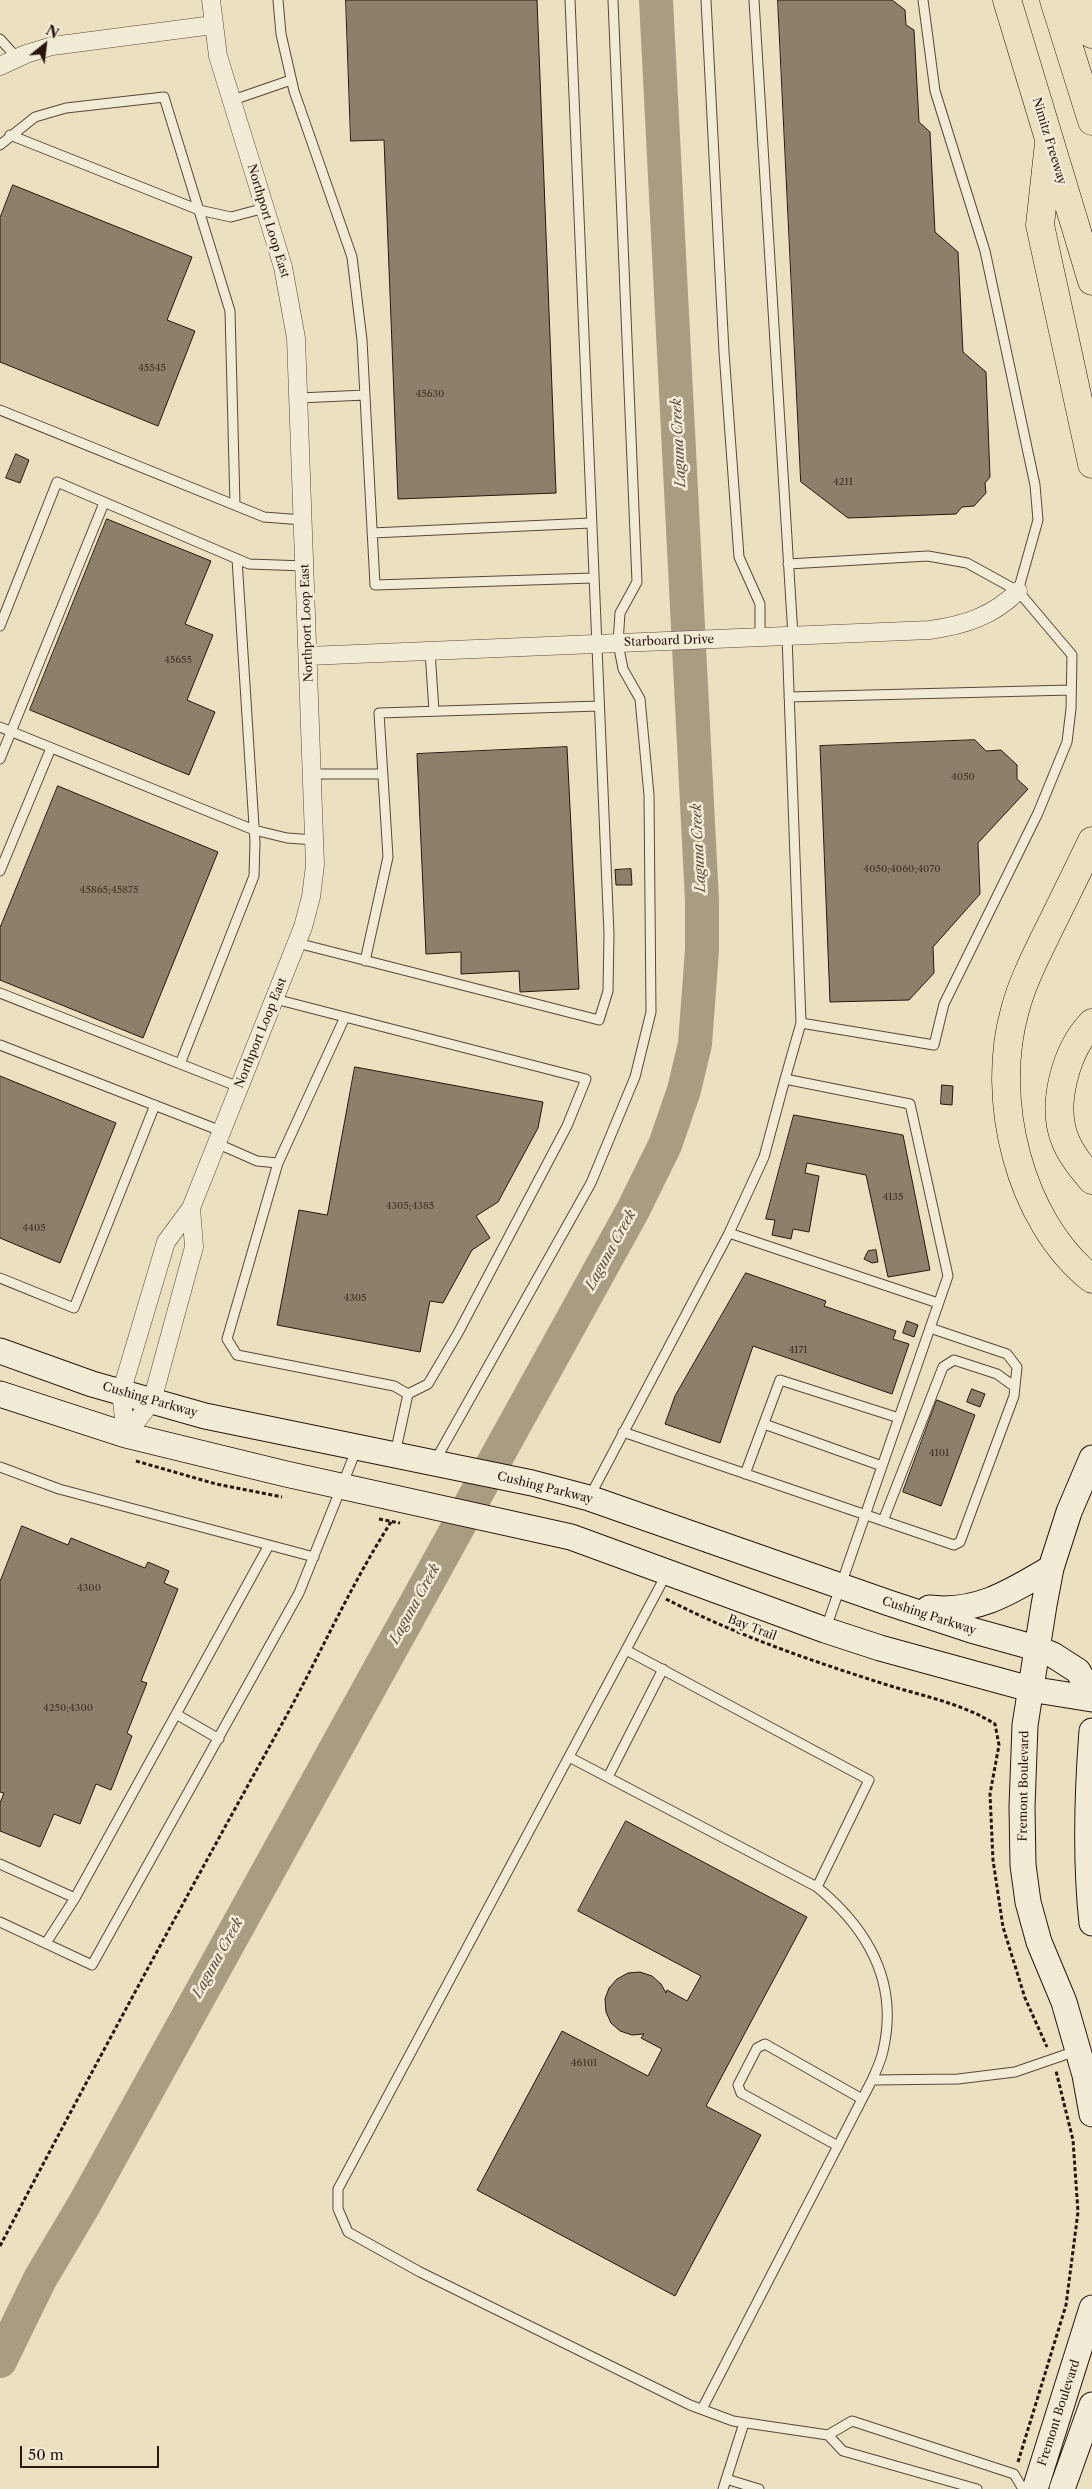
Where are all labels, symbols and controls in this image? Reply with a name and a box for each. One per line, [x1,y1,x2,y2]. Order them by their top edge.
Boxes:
north arrow [20,20,70,70]
text: N [43,21,62,43]
street label: Nimitz Freeway [1029,96,1069,186]
street label: Northport Loop East [244,162,292,280]
house number: 45545 [138,362,166,374]
house number: 45630 [416,388,444,400]
water label: Laguna Creek [668,398,690,488]
house number: 4211 [833,476,853,488]
street label: Northport Loop East [298,564,316,682]
street label: Starboard Drive [624,632,714,650]
house number: 45655 [164,654,192,666]
house number: 4050 [951,771,975,783]
water label: Laguna Creek [688,803,710,893]
house number: 4050;4060;4070 [863,863,941,875]
house number: 45865;45875 [80,884,138,896]
street label: Northport Loop East [232,976,290,1090]
house number: 4135 [883,1191,903,1203]
house number: 4305;4385 [386,1200,434,1212]
water label: Laguna Creek [582,1207,640,1293]
house number: 4405 [22,1222,46,1234]
house number: 4305 [343,1292,367,1304]
house number: 4171 [788,1344,808,1356]
street label: Cushing Parkway [101,1380,199,1420]
house number: 4101 [929,1447,949,1459]
street label: Cushing Parkway [496,1469,594,1507]
water label: Laguna Creek [386,1561,444,1647]
house number: 4300 [77,1582,101,1594]
street label: Cushing Parkway [880,1594,978,1638]
street label: Bay Trail [726,1612,778,1644]
house number: 4250;4300 [43,1702,93,1714]
street label: Fremont Boulevard [1016,1731,1032,1841]
water label: Laguna Creek [189,1915,247,2001]
house number: 46101 [571,2057,597,2069]
street label: Fremont Boulevard [1035,2358,1083,2468]
scale bar [22,2436,161,2468]
text: 50 m [28,2445,64,2464]

